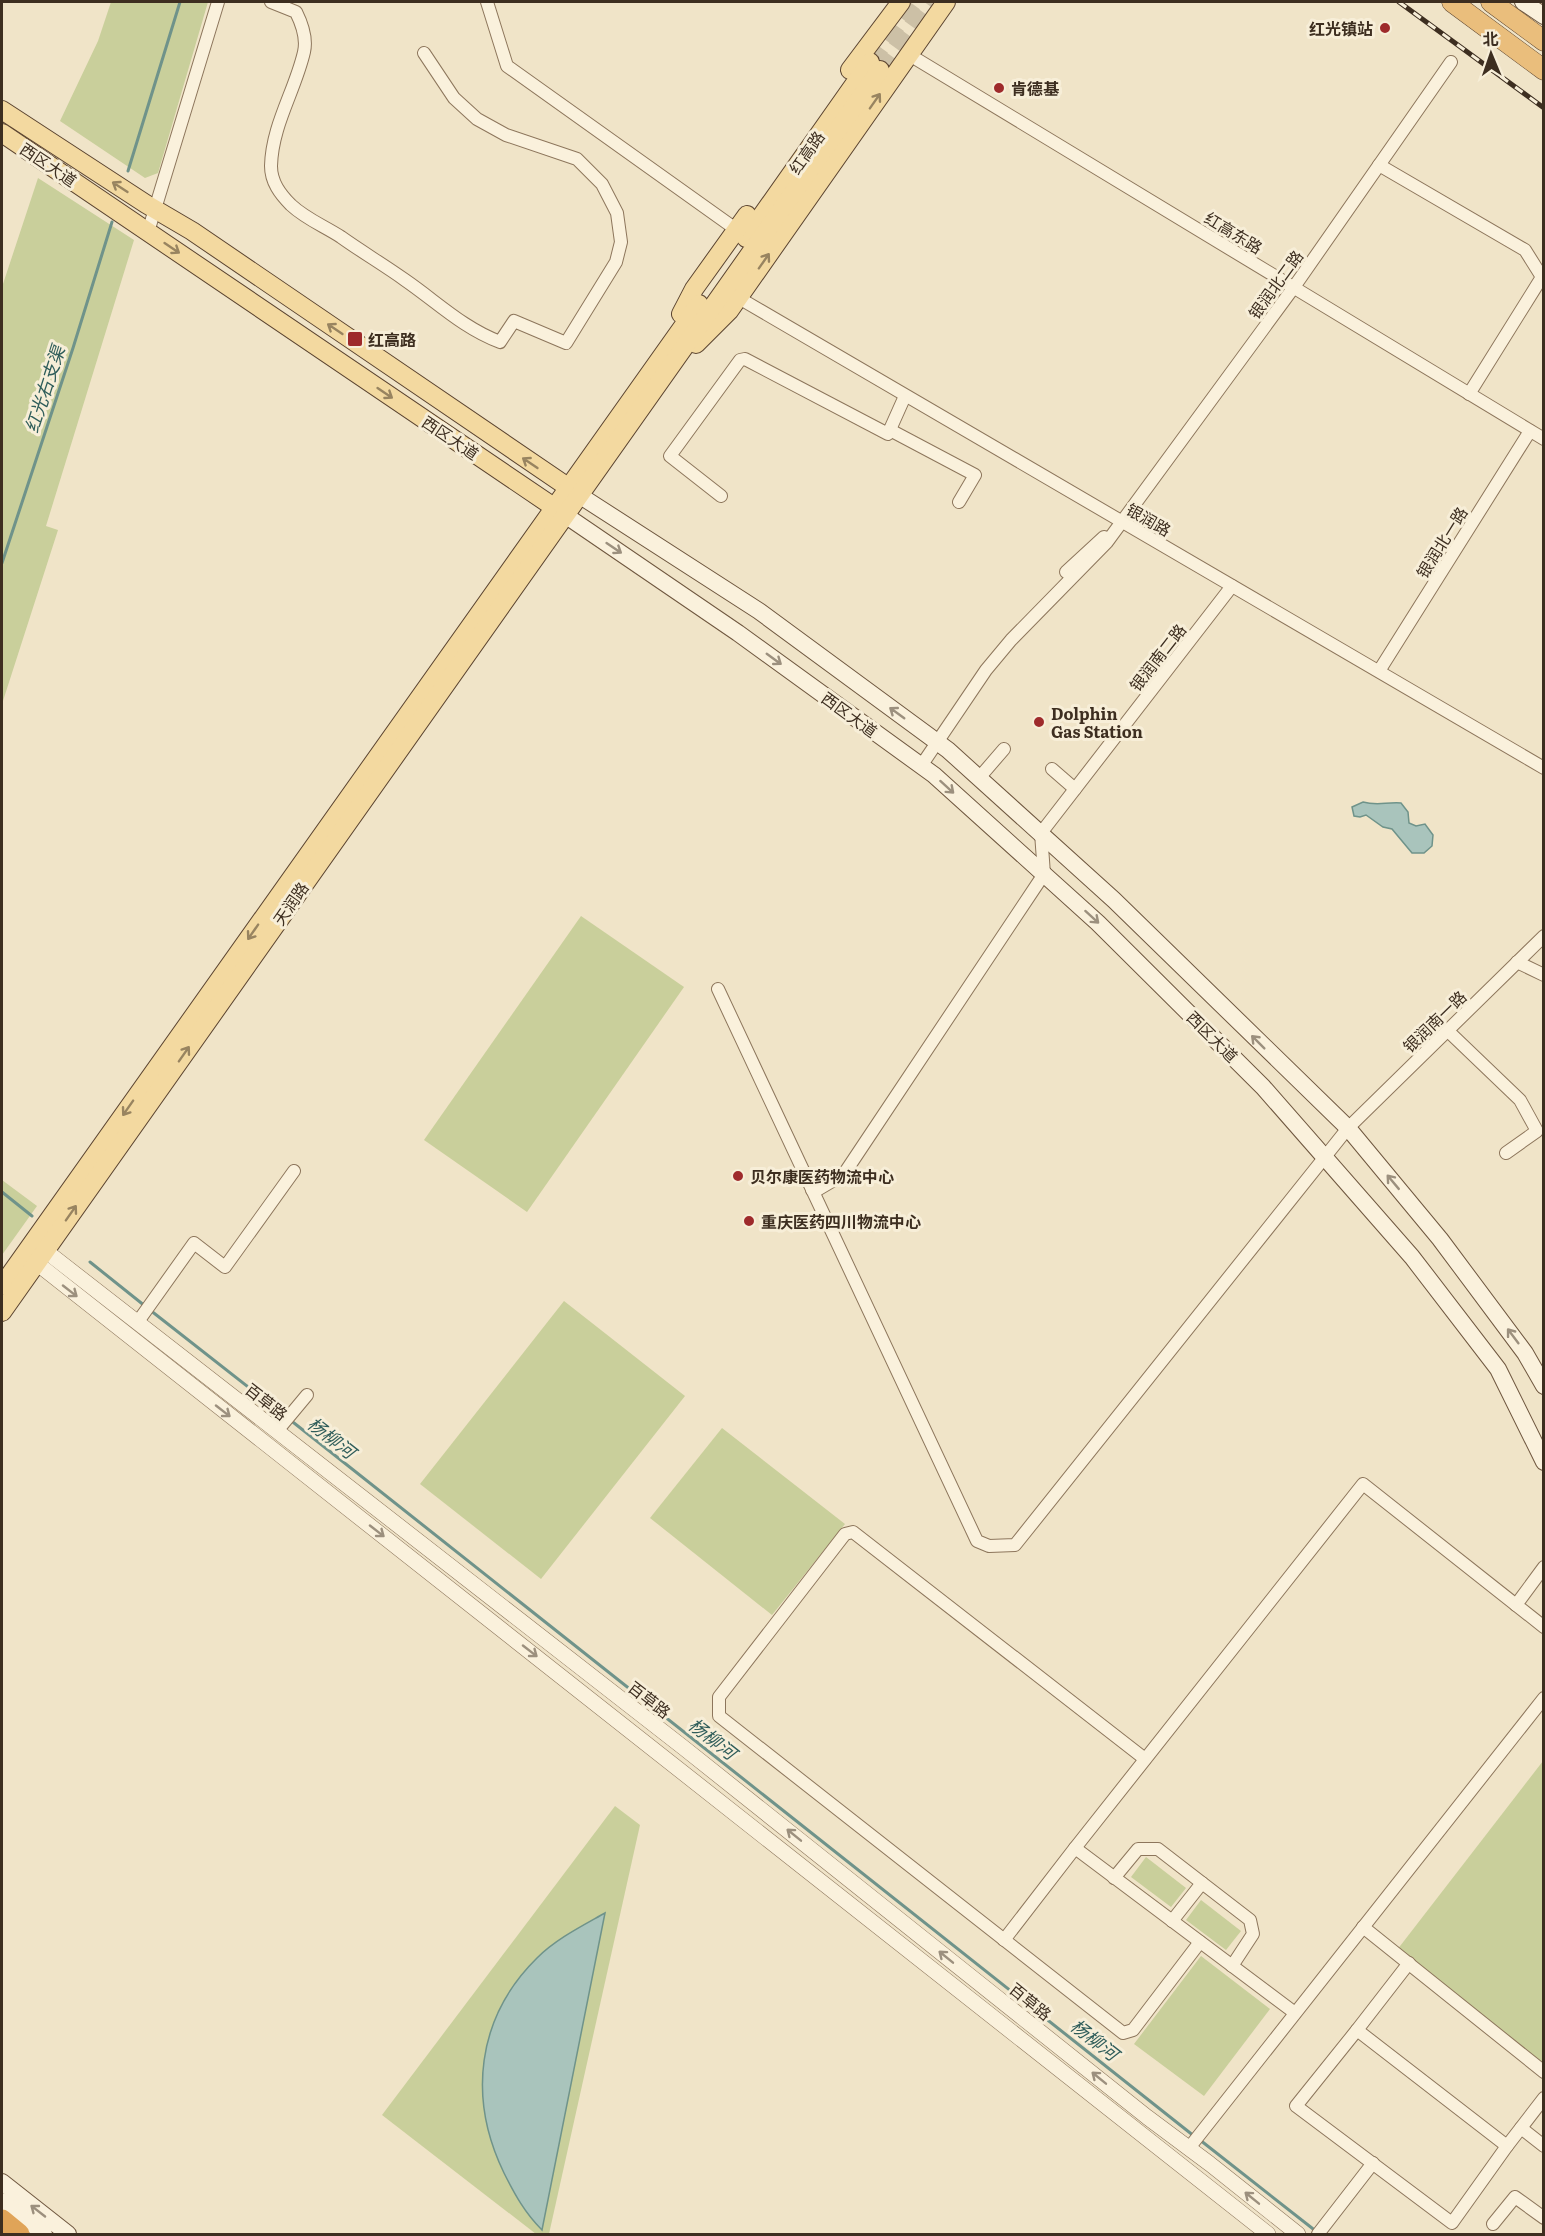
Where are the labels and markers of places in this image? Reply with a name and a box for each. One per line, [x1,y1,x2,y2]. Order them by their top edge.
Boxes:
place label: 红光镇站 [1309,16,1373,40]
marker: 红光镇站 [1378,21,1392,35]
place label: 肯德基 [1011,76,1060,100]
marker: 肯德基 [992,81,1006,95]
place label: 红高路 [368,327,416,351]
marker: 红高路 [346,330,364,348]
place label: Dolphin Gas Station [1051,701,1143,743]
marker: Dolphin Gas Station [1032,715,1046,729]
place label: 贝尔康医药物流中心 [750,1164,894,1188]
marker: 贝尔康医药物流中心 [731,1169,745,1183]
place label: 重庆医药四川物流中心 [761,1209,921,1233]
marker: 重庆医药四川物流中心 [742,1214,756,1228]

